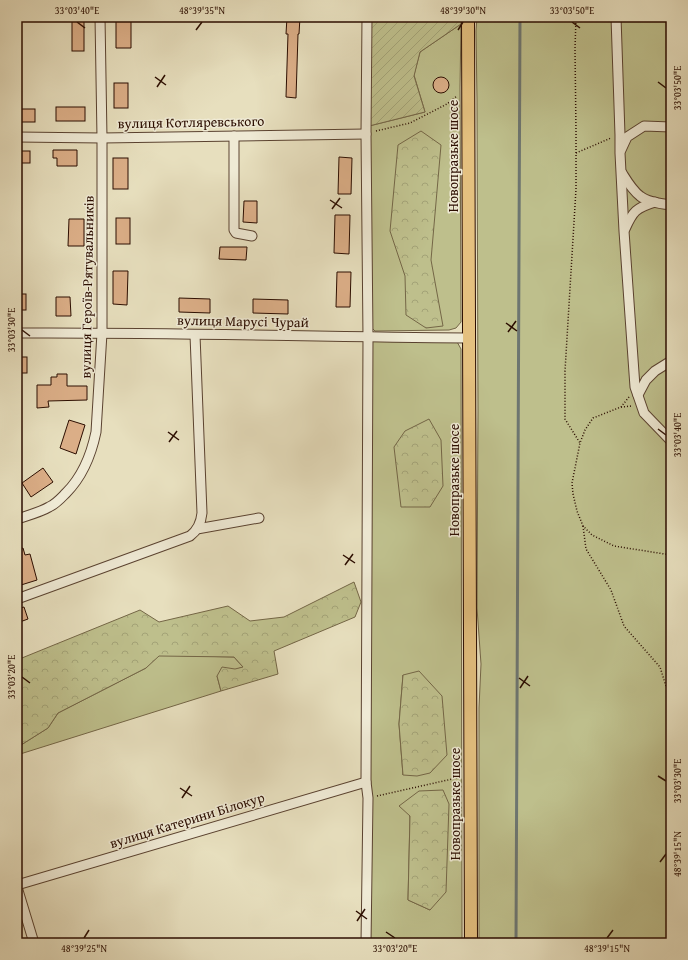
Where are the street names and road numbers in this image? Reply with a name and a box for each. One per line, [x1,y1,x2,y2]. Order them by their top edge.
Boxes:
street label: Новопразьке шосе [443,99,463,212]
street label: вулиця Котляревського [117,111,265,133]
street label: вулиця Героїв-Рятувальників [75,195,99,379]
street label: вулиця Марусі Чурай [177,310,309,332]
street label: Новопразьке шосе [444,423,464,536]
street label: Новопразьке шосе [445,747,465,860]
street label: вулиця Катерини Білокур [107,787,267,853]

